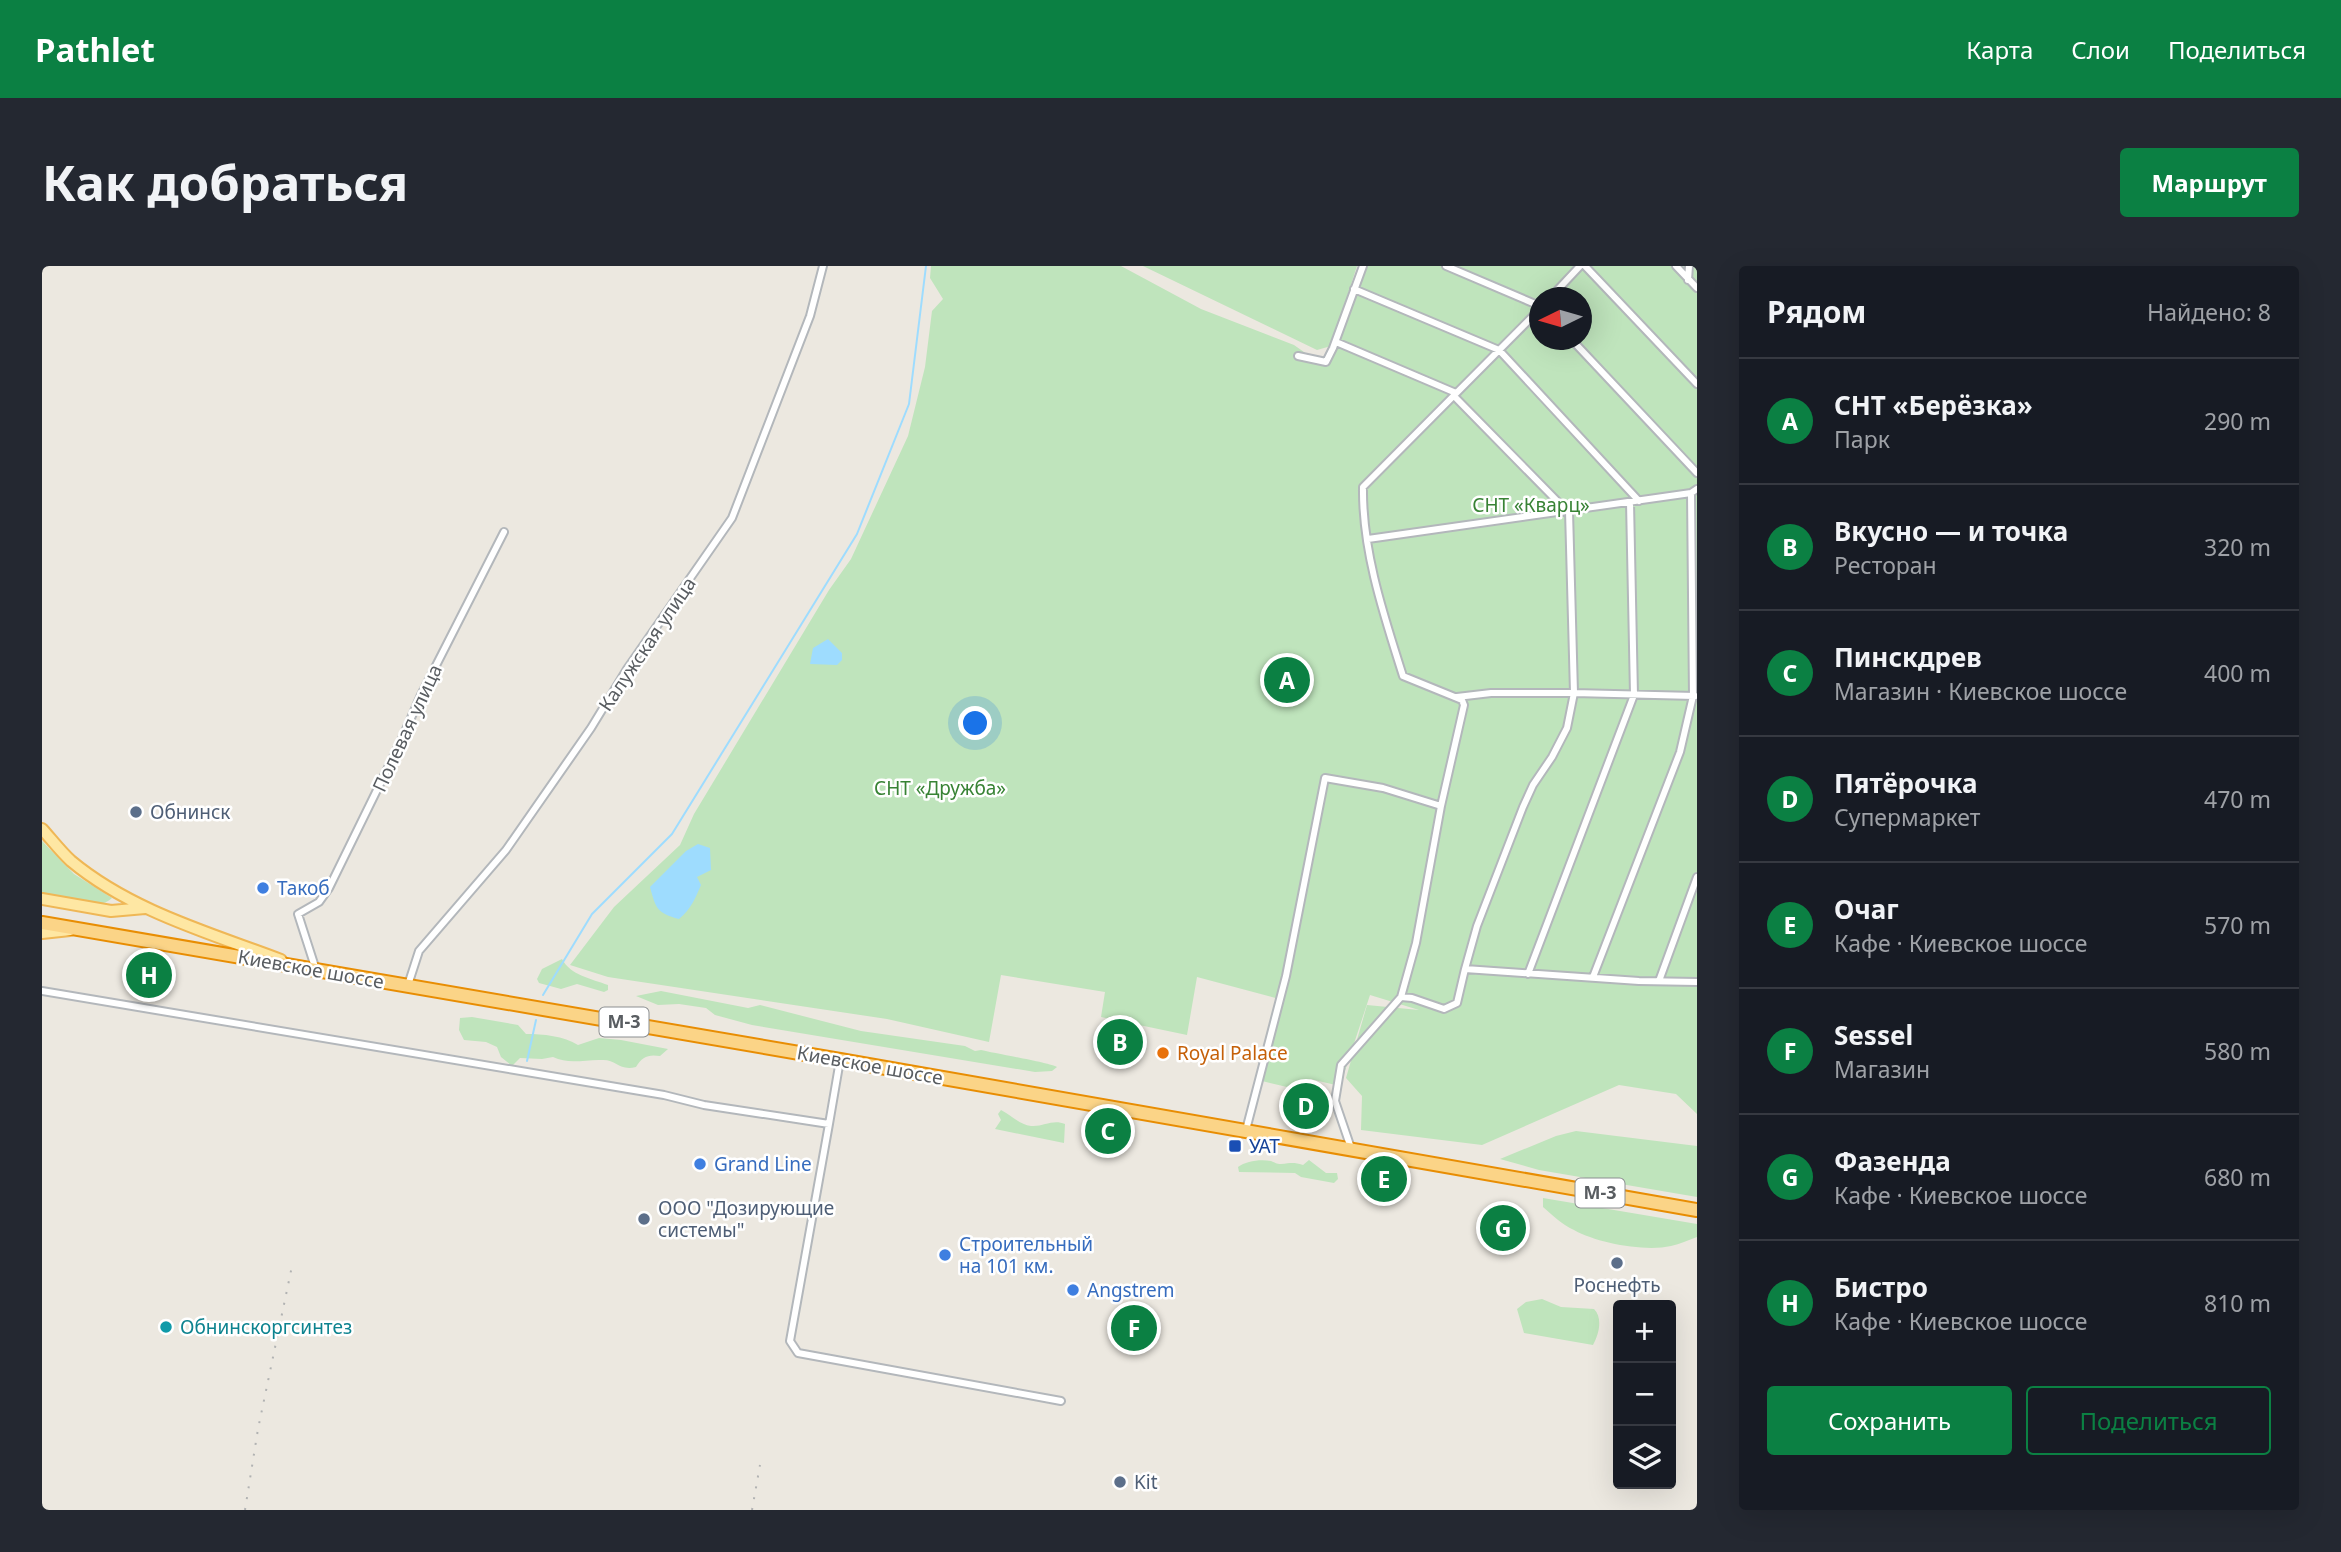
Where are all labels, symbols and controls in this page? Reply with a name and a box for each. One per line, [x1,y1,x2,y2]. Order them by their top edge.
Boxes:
text: Pathlet [35,27,155,72]
text: Карта [1966,33,2033,66]
text: Слои [2071,33,2130,66]
text: Поделиться [2168,33,2306,66]
button: Маршрут [2120,148,2299,217]
text: Как добраться [42,149,408,215]
north arrow [1529,287,1592,350]
text: Рядом [1767,291,1866,332]
text: Найдено: 8 [2147,296,2271,328]
text: СНТ «Берёзка» [1834,387,2033,423]
text: A [1782,405,1798,437]
text: 290 m [2204,405,2271,437]
text: Парк [1834,423,1890,455]
park label: СНТ «Кварц» [1472,492,1590,518]
text: Вкусно — и точка [1834,513,2068,549]
text: B [1782,531,1798,563]
text: 320 m [2204,531,2271,563]
text: Ресторан [1834,549,1937,581]
street label: Калужская улица [592,572,702,716]
text: Пинскдрев [1834,639,1982,675]
pin: A [1264,654,1310,706]
text: C [1783,657,1797,689]
text: 400 m [2204,657,2271,689]
street label: Полевая улица [366,660,448,796]
text: Магазин · Киевское шоссе [1834,675,2127,707]
your location [958,706,992,740]
text: Пятёрочка [1834,765,1978,801]
park label: СНТ «Дружба» [874,775,1006,801]
text: D [1782,783,1798,815]
text: 470 m [2204,783,2271,815]
place label: Обнинск [150,799,230,825]
text: Супермаркет [1834,801,1980,833]
marker: Обнинск [128,804,144,820]
place label: Такоб [277,875,330,901]
marker: Такоб [255,880,271,896]
text: Очаг [1834,891,1899,927]
text: E [1784,909,1796,941]
text: 570 m [2204,909,2271,941]
text: Кафе · Киевское шоссе [1834,927,2088,959]
street label: Киевское шоссе [236,943,386,995]
pin: H [126,949,172,1001]
road number: М-3 [600,1008,648,1036]
pin: B [1097,1016,1143,1068]
text: Sessel [1834,1017,1913,1053]
text: F [1784,1035,1796,1067]
text: 580 m [2204,1035,2271,1067]
street label: Киевское шоссе [795,1039,945,1091]
place label: Royal Palace [1177,1040,1288,1066]
marker: Royal Palace [1155,1045,1171,1061]
text: Магазин [1834,1053,1930,1085]
pin: D [1283,1080,1329,1132]
pin: C [1085,1105,1131,1157]
place label: УАТ [1249,1133,1280,1159]
marker: УАТ [1227,1138,1243,1154]
text: Фазенда [1834,1143,1951,1179]
place label: Grand Line [714,1151,812,1177]
pin: E [1361,1153,1407,1205]
marker: Grand Line [692,1156,708,1172]
text: G [1782,1161,1798,1193]
text: 680 m [2204,1161,2271,1193]
road number: М-3 [1576,1178,1624,1208]
text: Кафе · Киевское шоссе [1834,1179,2088,1211]
place label: ООО "Дозирующие системы" [658,1195,834,1243]
pin: G [1480,1202,1526,1254]
marker: ООО "Дозирующие системы" [636,1211,652,1227]
place label: Строительный на 101 км. [959,1231,1093,1279]
marker: Строительный на 101 км. [937,1247,953,1263]
marker: Роснефть [1609,1255,1625,1271]
text: Бистро [1834,1269,1928,1305]
place label: Роснефть [1573,1272,1661,1298]
place label: Angstrem [1087,1277,1174,1303]
marker: Angstrem [1065,1282,1081,1298]
text: H [1781,1287,1799,1319]
text: 810 m [2204,1287,2271,1319]
map controls [1613,1300,1676,1489]
button: + [1613,1300,1676,1363]
pin: F [1111,1302,1157,1354]
text: Кафе · Киевское шоссе [1834,1305,2088,1337]
place label: Обнинскоргсинтез [180,1314,352,1340]
marker: Обнинскоргсинтез [158,1319,174,1335]
button: − [1613,1363,1676,1426]
button: Сохранить [1767,1386,2012,1455]
button: Поделиться [2026,1386,2271,1455]
button: layers [1613,1426,1676,1489]
place label: Kit [1134,1469,1158,1495]
marker: Kit [1112,1474,1128,1490]

